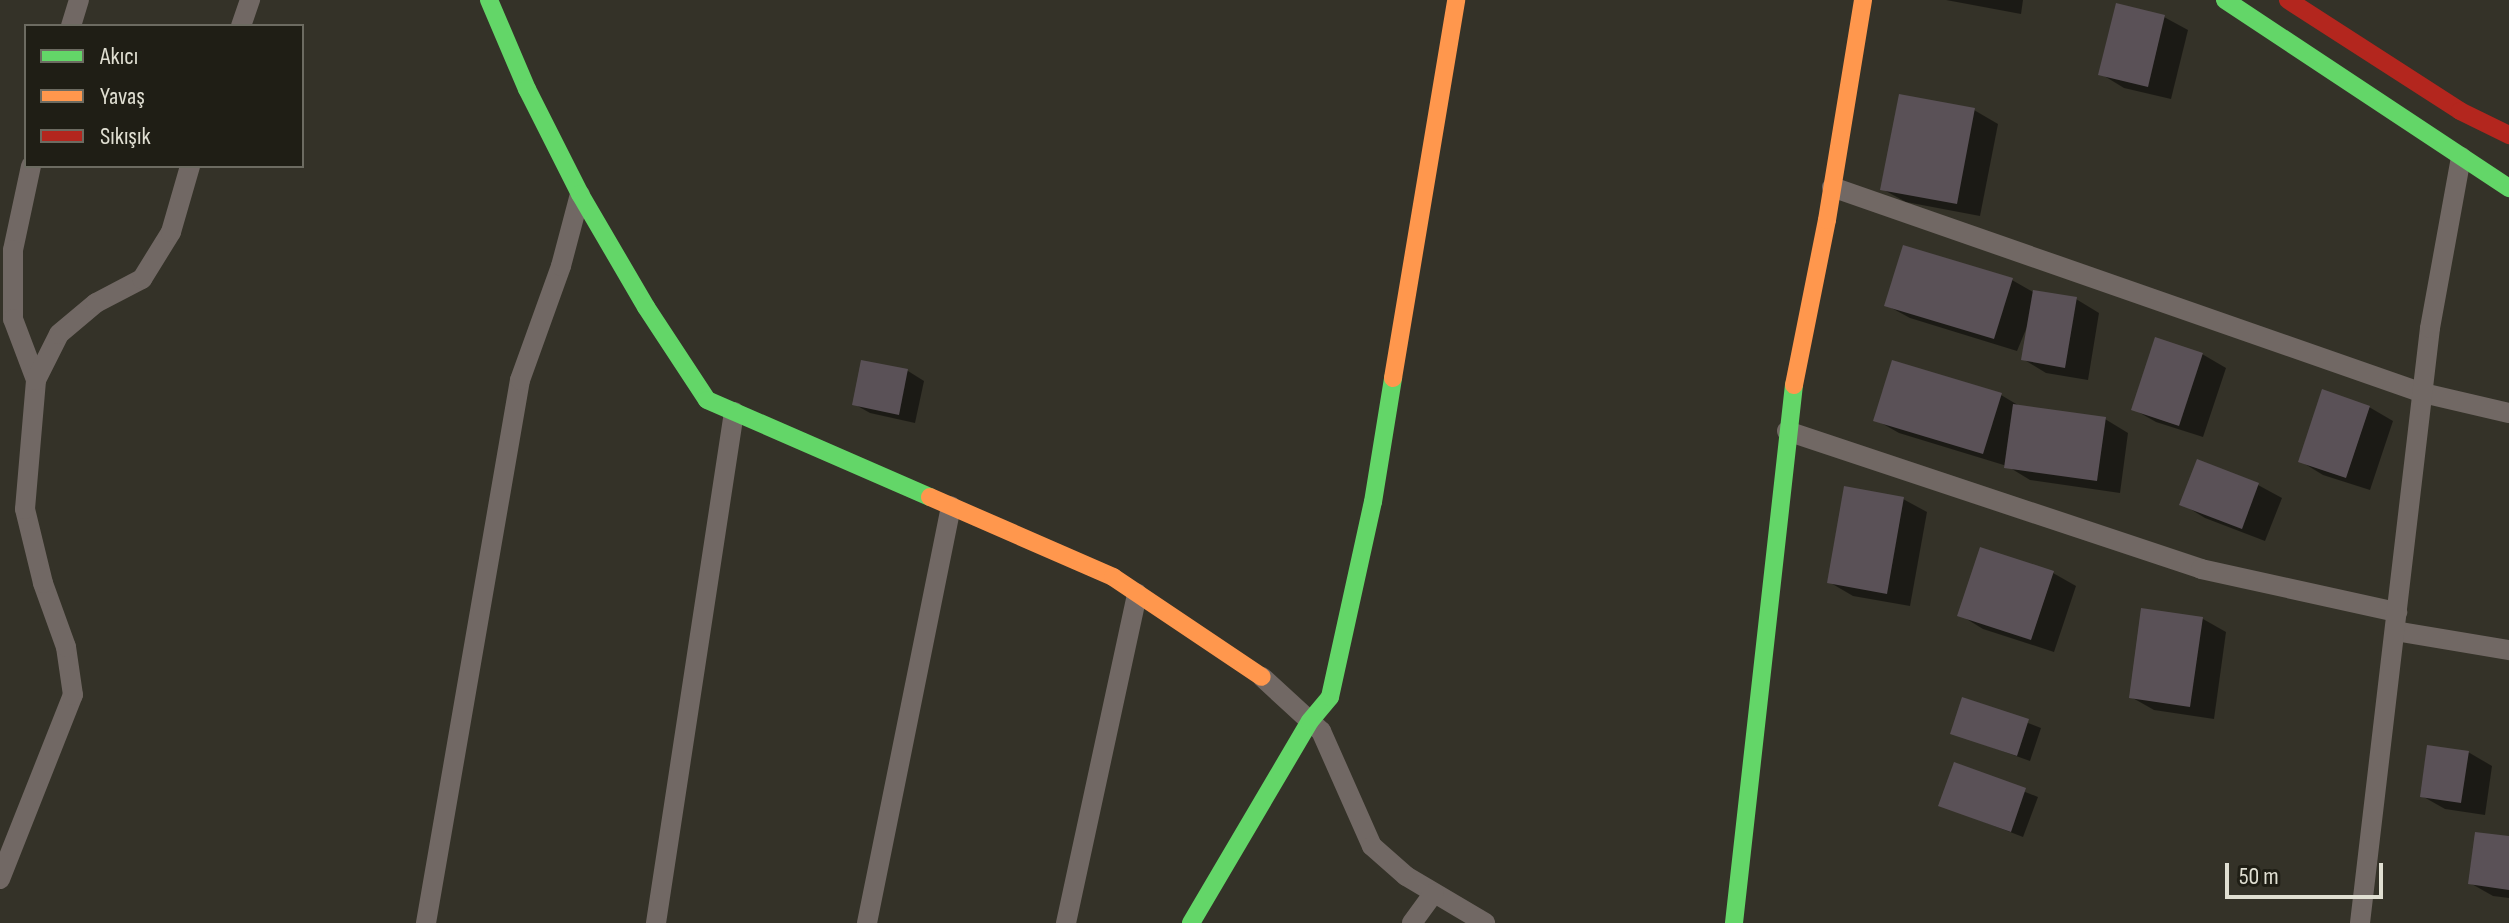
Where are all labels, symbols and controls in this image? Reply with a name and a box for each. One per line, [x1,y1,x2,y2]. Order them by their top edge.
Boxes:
legend [24,24,304,168]
text: Akıcı [100,42,138,71]
text: Yavaş [100,82,145,111]
text: Sıkışık [100,122,151,151]
scale bar [2229,847,2387,897]
text: 50 m [2239,862,2279,891]

